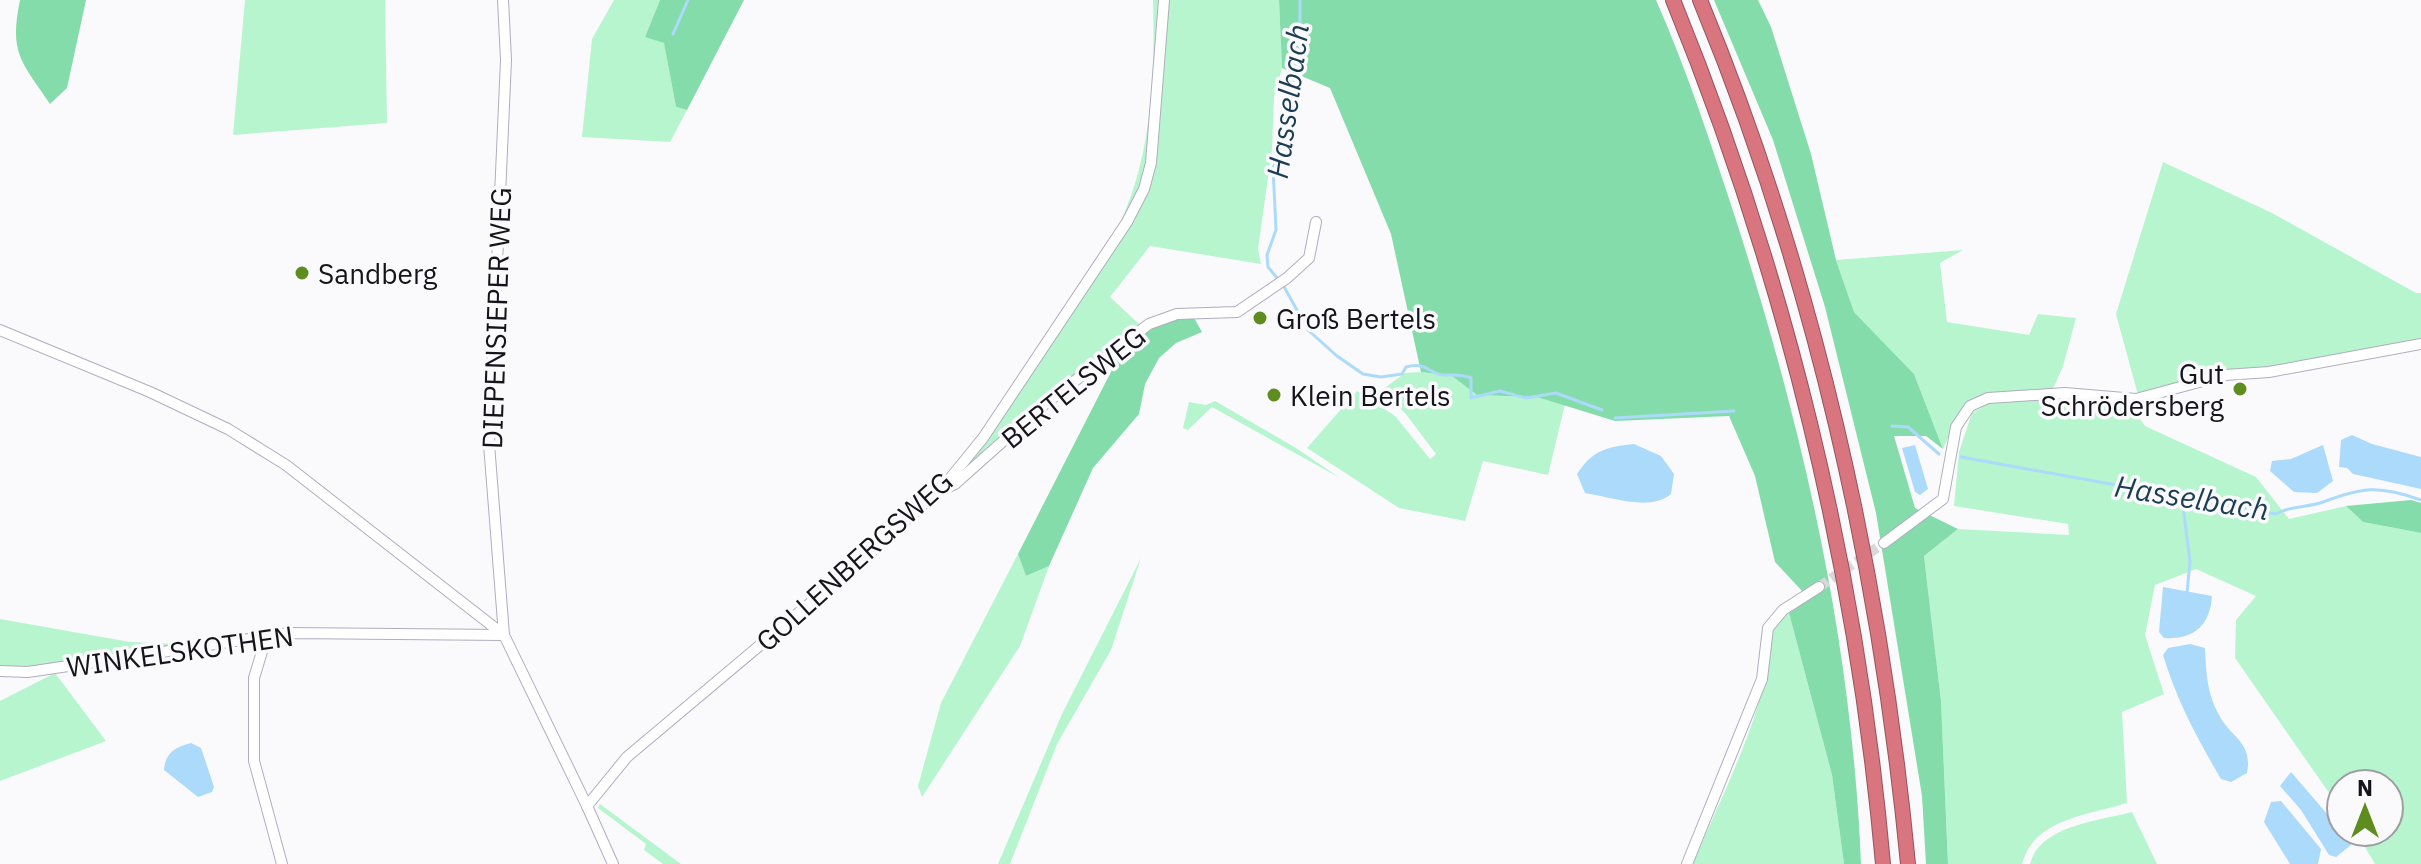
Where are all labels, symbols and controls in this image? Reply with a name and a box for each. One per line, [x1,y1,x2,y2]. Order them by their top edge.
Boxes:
water label: Hasselbach [1257,21,1317,181]
street label: DIEPENSIEPER WEG [473,187,519,449]
place label: Sandberg [318,255,438,292]
marker: Sandberg [293,264,311,282]
place label: Groß Bertels [1276,300,1436,337]
marker: Groß Bertels [1251,309,1269,327]
street label: BERTELSWEG [993,317,1153,457]
place label: Gut Schrödersberg [2040,355,2224,424]
place label: Klein Bertels [1290,377,1451,414]
marker: Gut Schrödersberg [2231,380,2249,398]
marker: Klein Bertels [1265,386,1283,404]
street label: GOLLENBERGSWEG [748,463,960,659]
water label: Hasselbach [2112,466,2272,528]
street label: WINKELSKOTHEN [64,617,296,685]
north arrow [2325,768,2405,848]
text: N [2357,773,2373,802]

